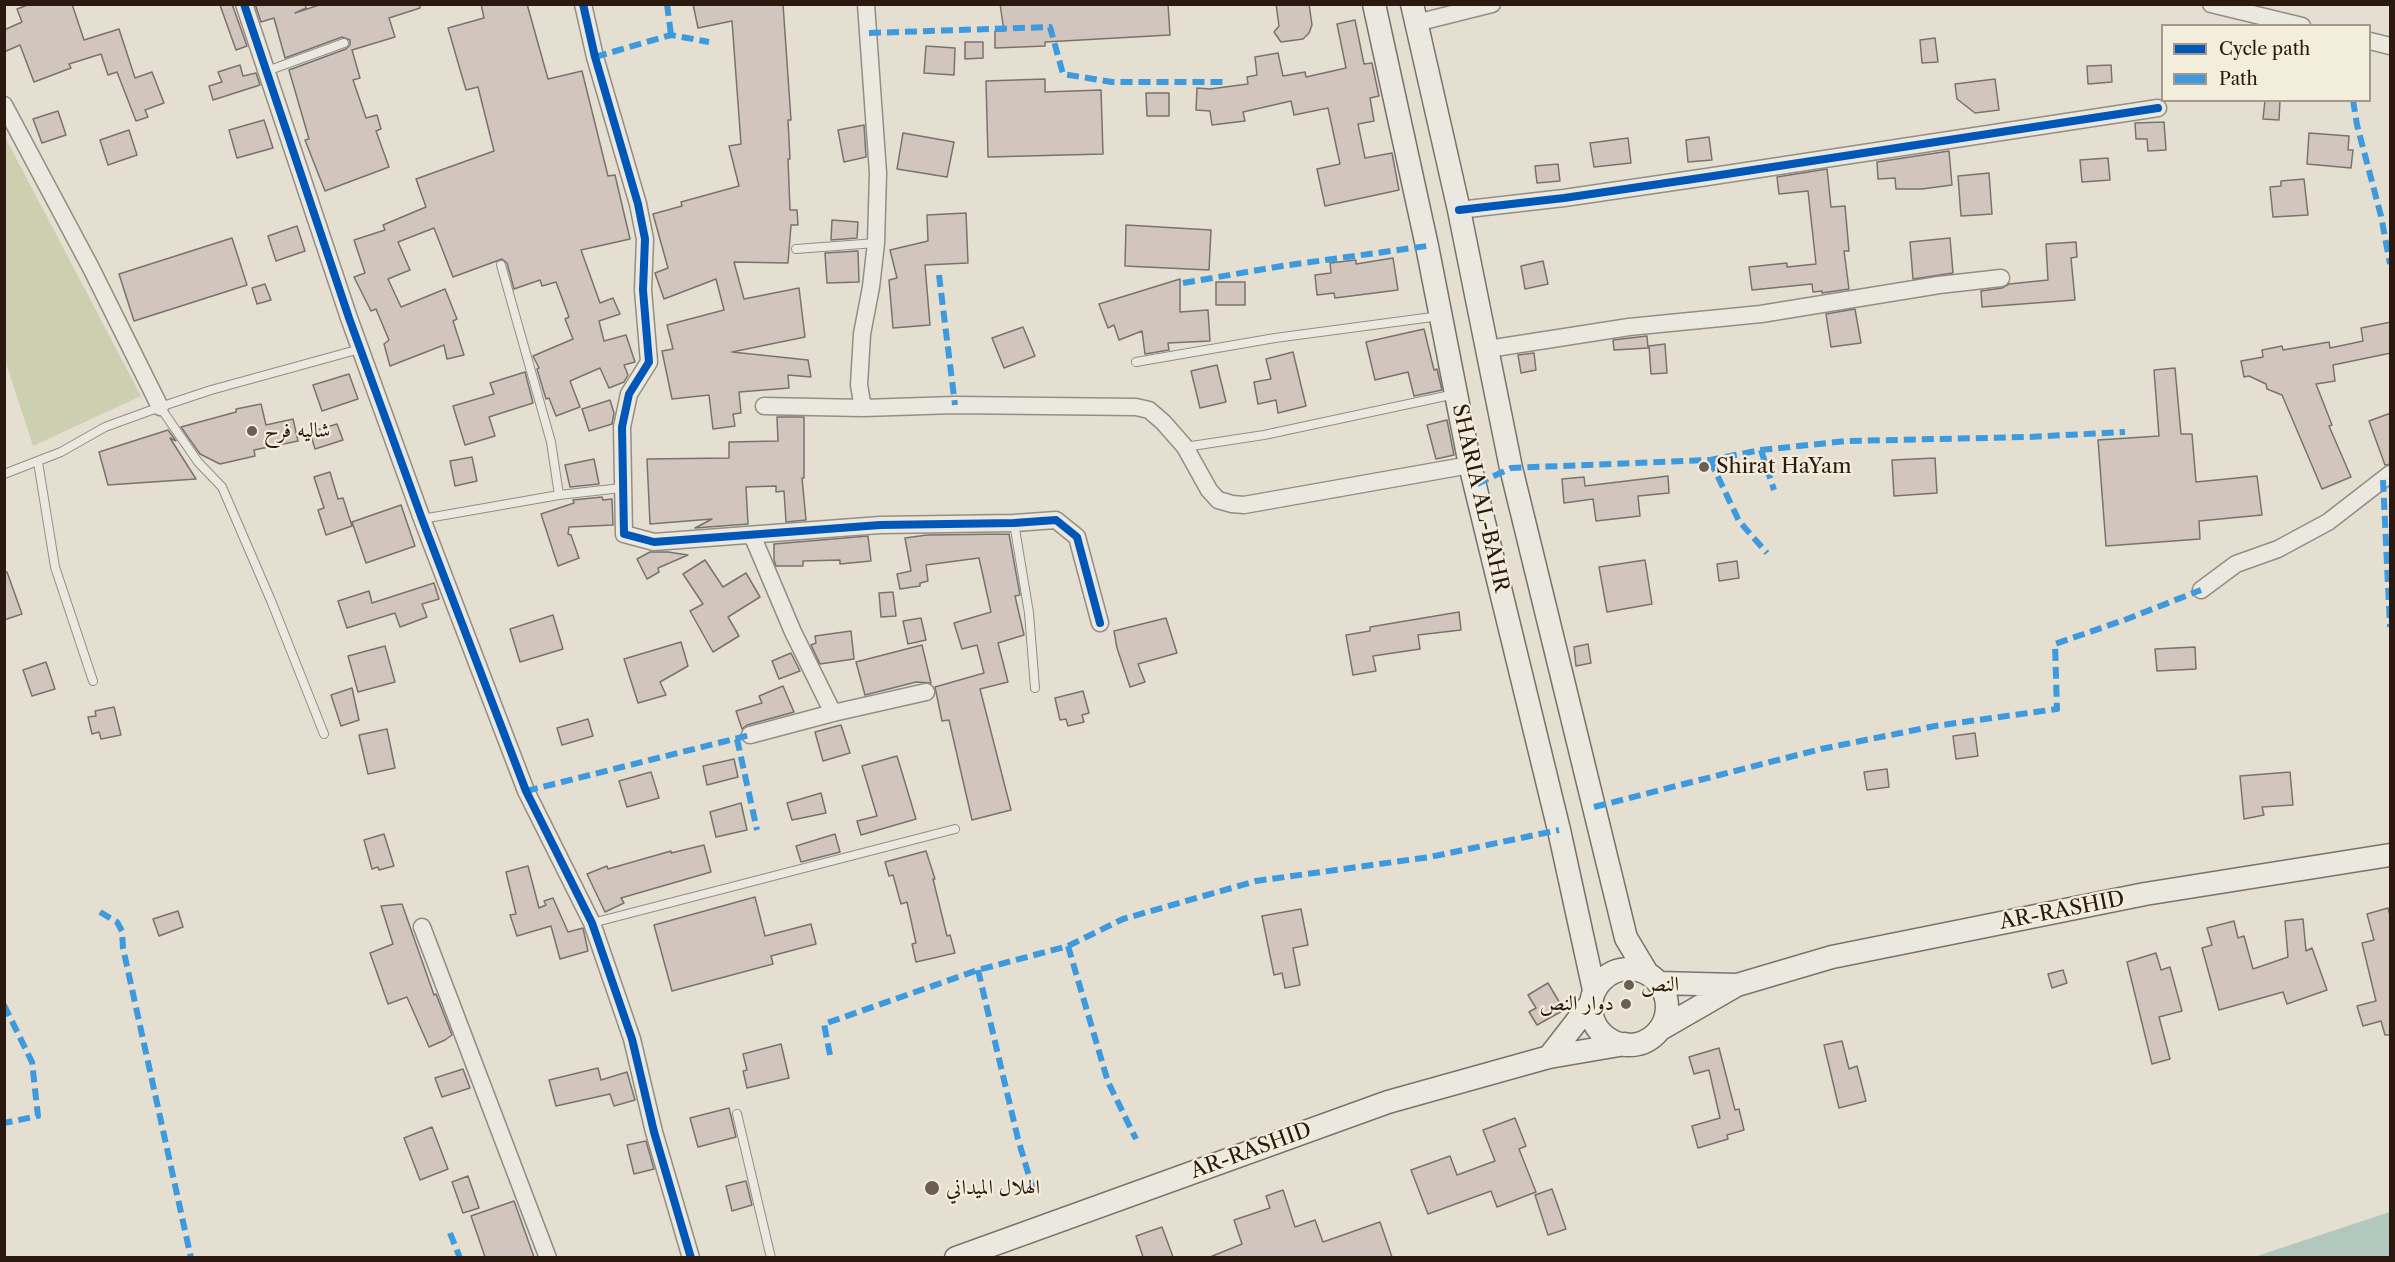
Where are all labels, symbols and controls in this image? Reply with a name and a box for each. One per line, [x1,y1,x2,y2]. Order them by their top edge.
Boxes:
legend [2161,24,2371,102]
text: Cycle path [2219,38,2310,60]
text: Path [2219,68,2258,90]
street label: SHARIA AL-BAHR [1446,401,1514,595]
place label: شاليه فرح [264,418,330,444]
marker: شاليه فرح [245,424,259,438]
place label: Shirat HaYam [1716,454,1852,480]
marker: Shirat HaYam [1697,460,1711,474]
street label: AR-RASHID [1997,887,2127,935]
place label: النص [1641,972,1679,998]
marker: النص [1622,978,1636,992]
place label: دوار النص [1539,991,1614,1017]
marker: دوار النص [1619,997,1633,1011]
street label: AR-RASHID [1187,1117,1315,1185]
place label: الهلال الميداني [946,1175,1040,1201]
marker: الهلال الميداني [923,1179,941,1197]

